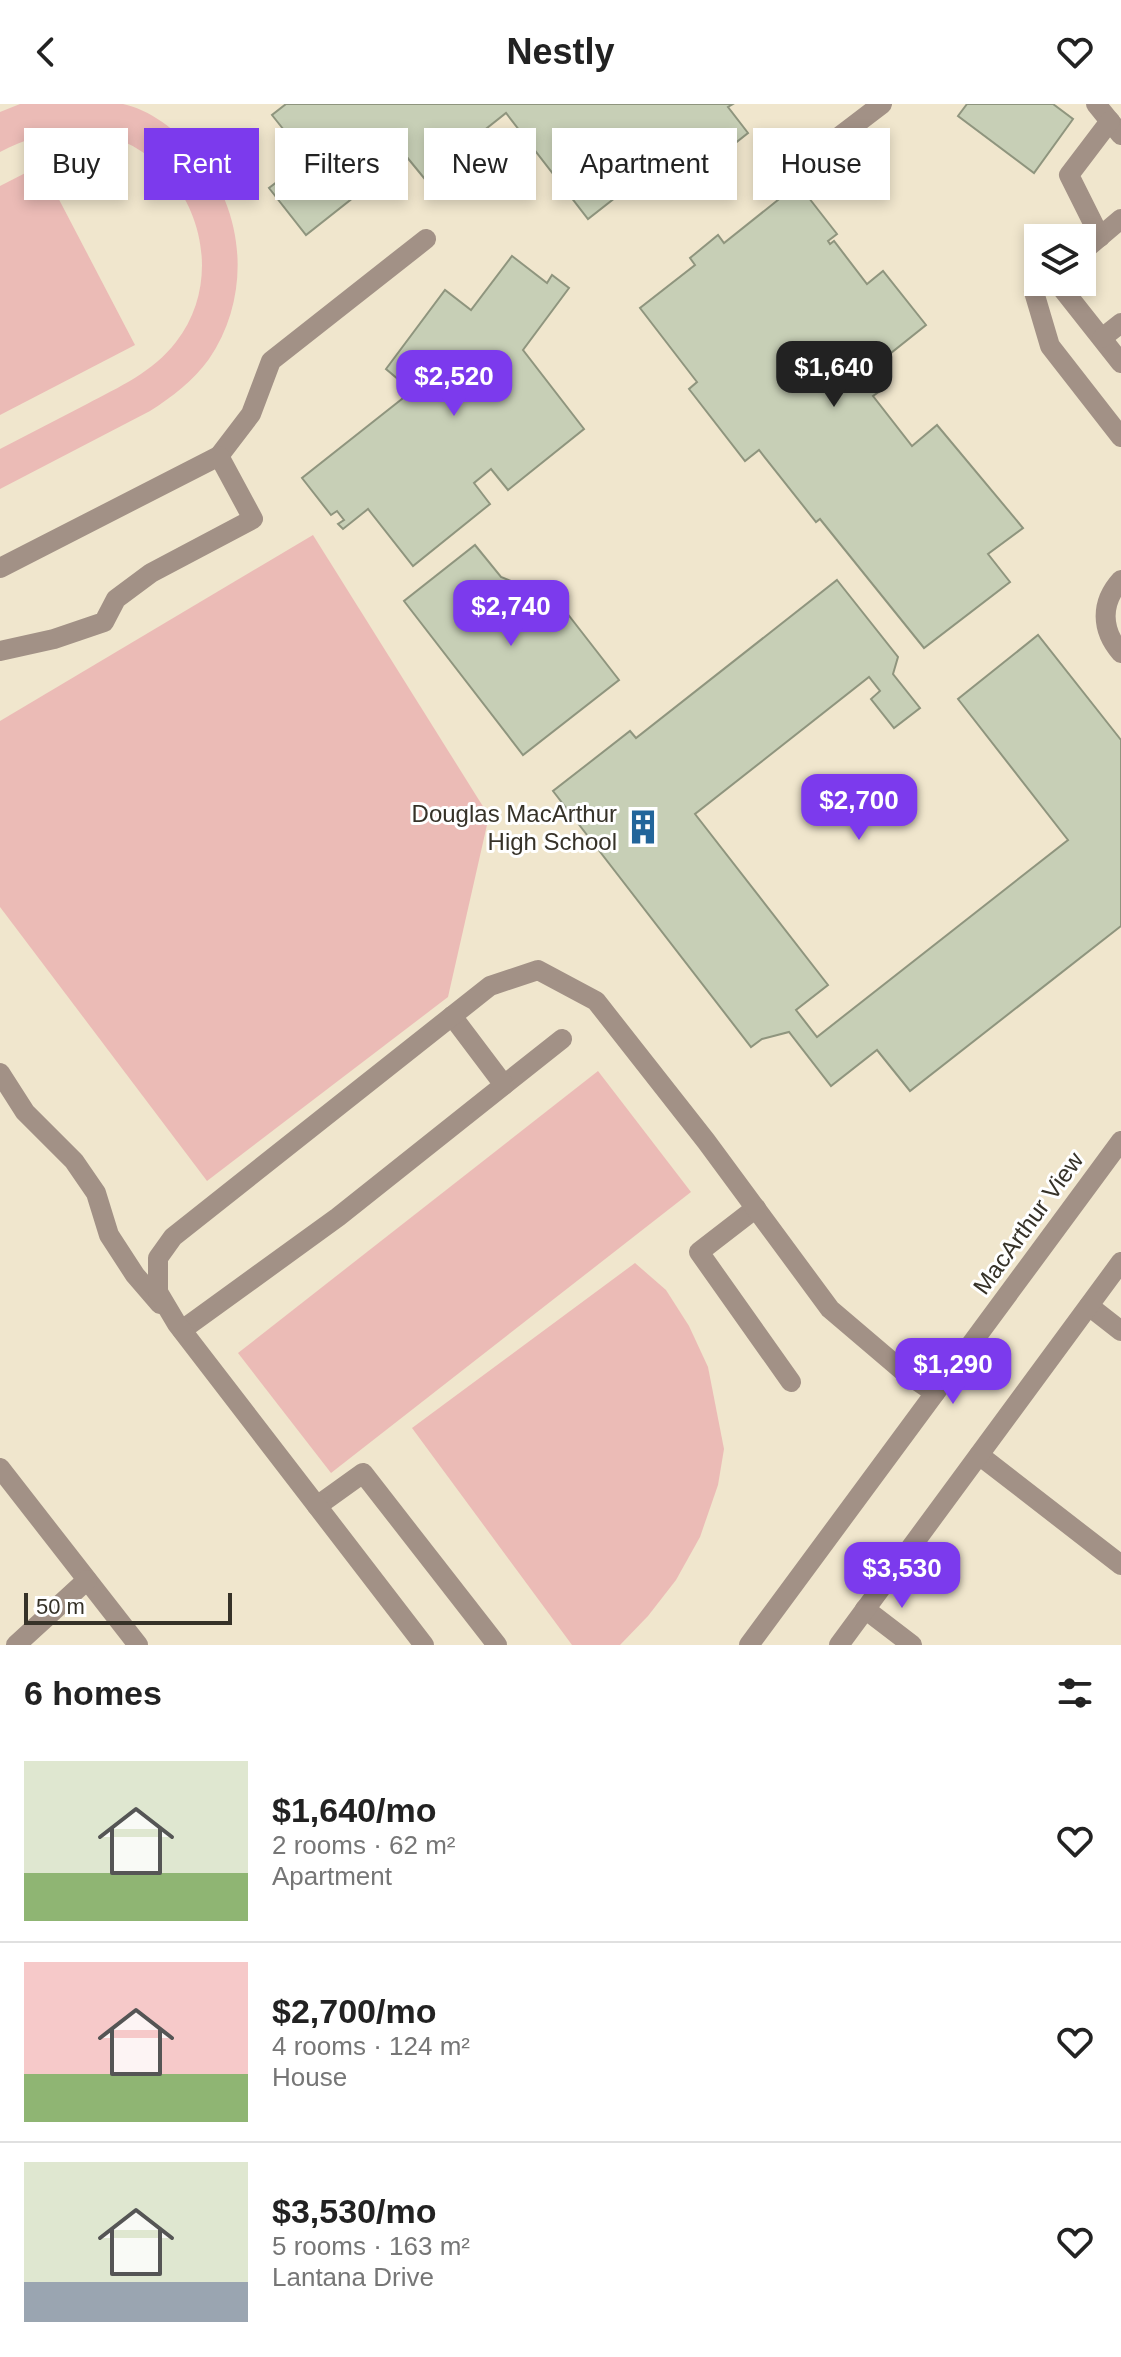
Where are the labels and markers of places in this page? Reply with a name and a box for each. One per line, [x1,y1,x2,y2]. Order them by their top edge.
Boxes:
pin: $1,640 [769,341,899,409]
pin: $2,520 [389,350,519,418]
pin: $2,740 [446,580,576,648]
pin: $2,700 [794,774,924,842]
place label: Douglas MacArthur High School [412,800,617,855]
building icon: Douglas MacArthur High School [624,808,662,846]
pin: $1,290 [888,1338,1018,1406]
pin: $3,530 [837,1542,967,1610]

